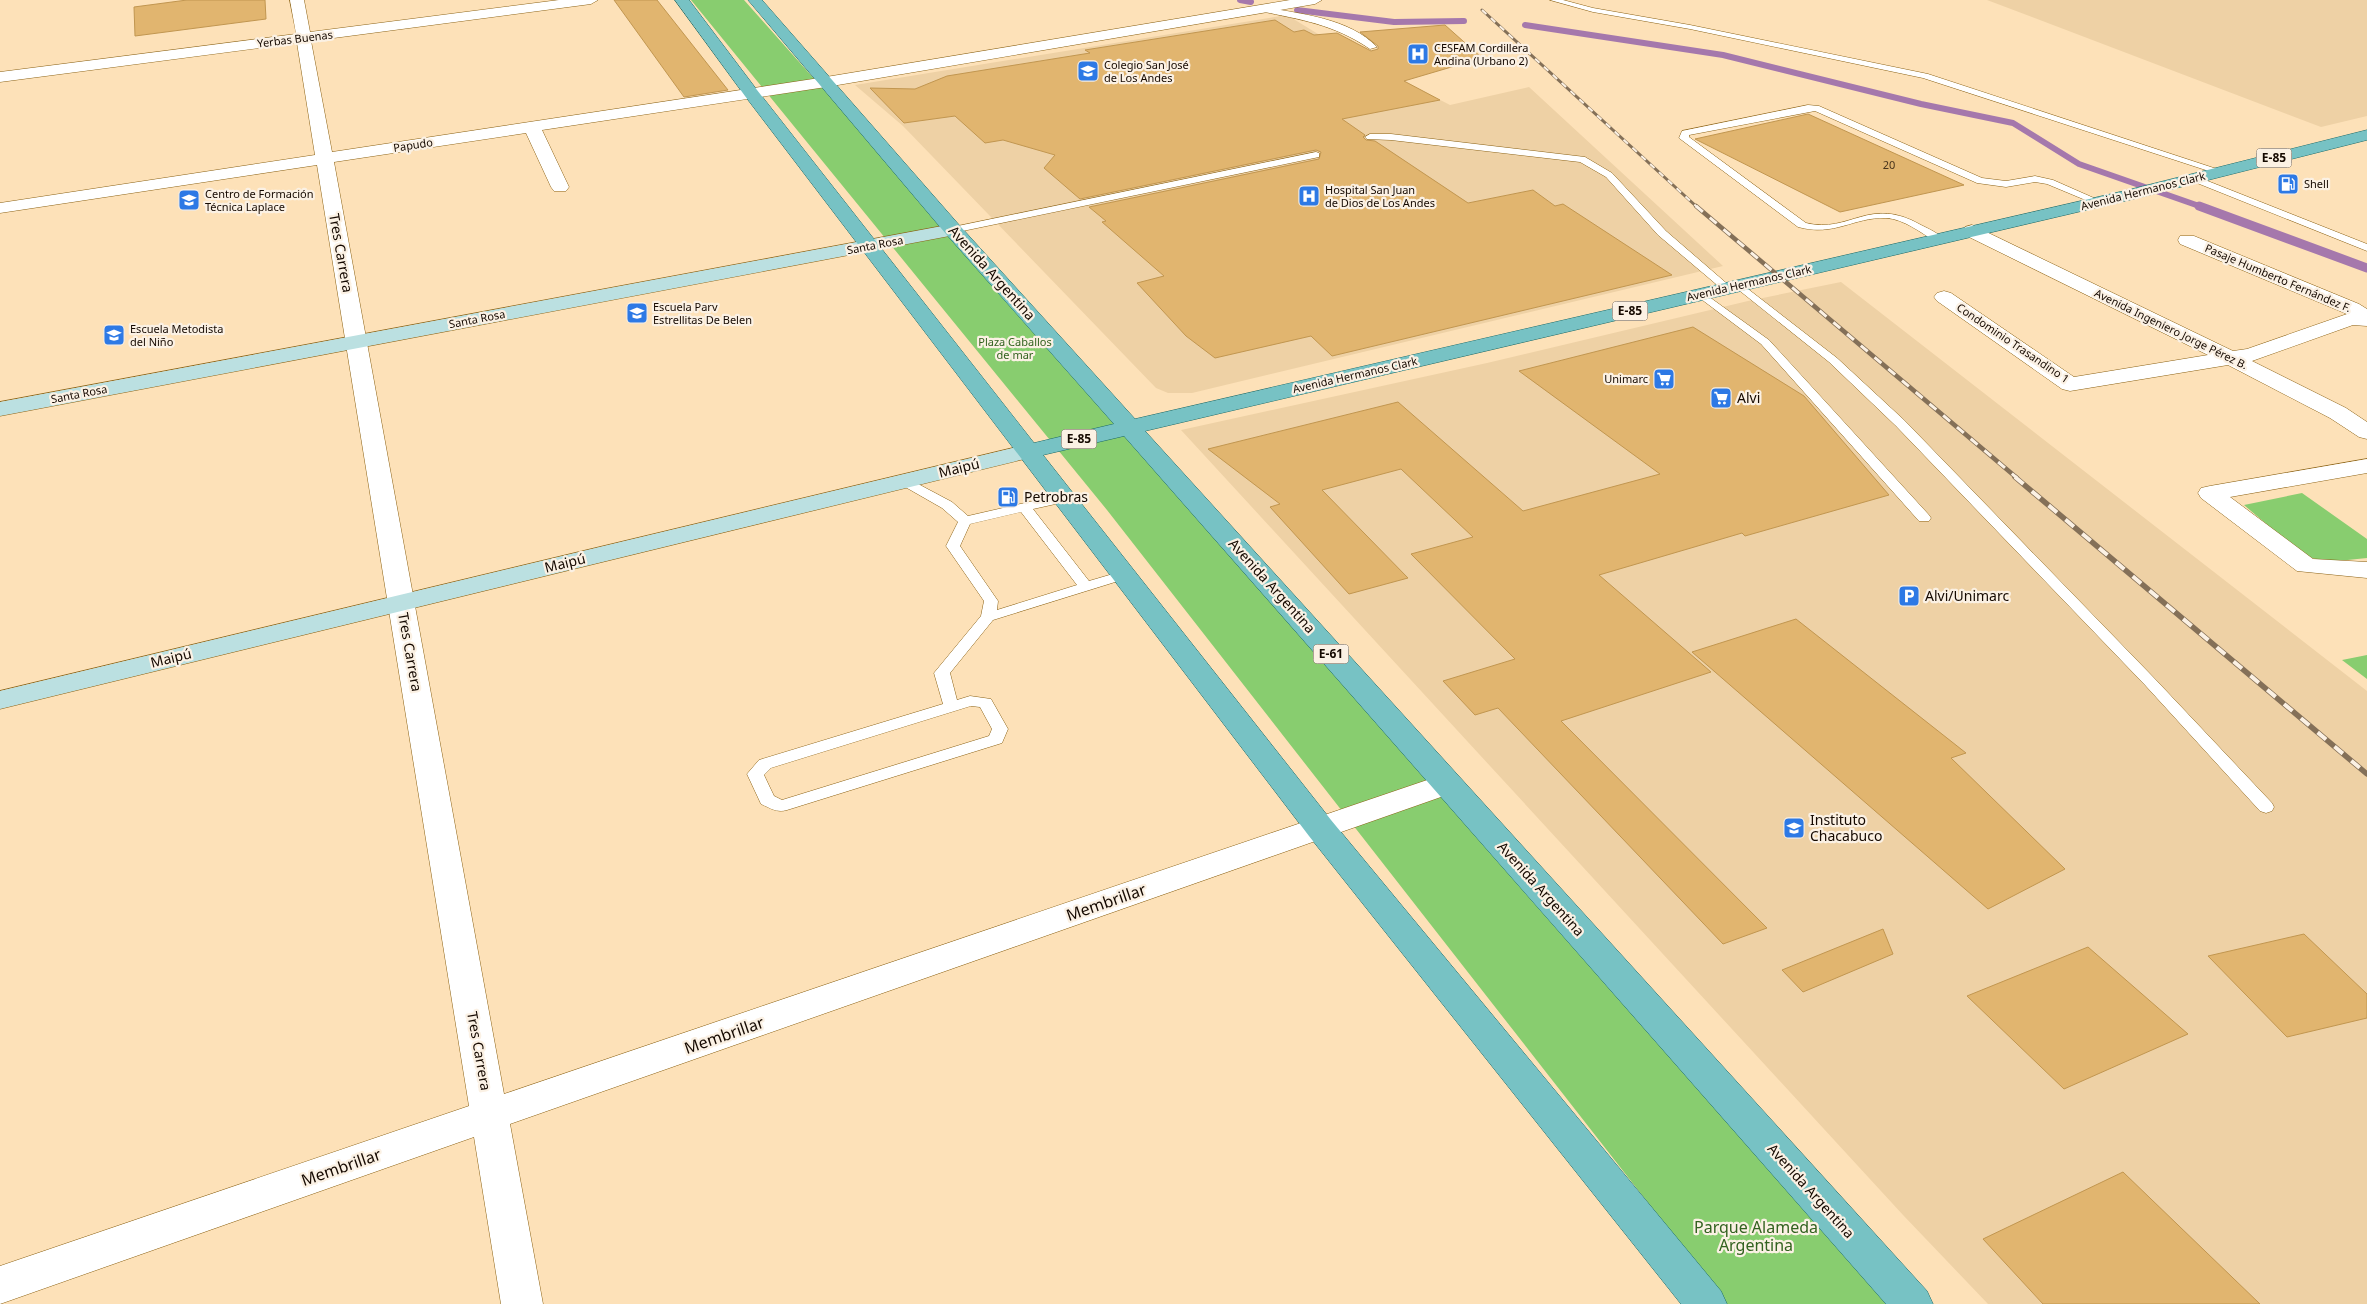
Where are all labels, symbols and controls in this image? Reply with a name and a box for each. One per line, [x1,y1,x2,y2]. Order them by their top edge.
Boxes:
street label: Yerbas Buenas [256,26,334,51]
place label: CESFAM Cordillera Andina (Urbano 2) [1434,40,1528,68]
hospital icon: CESFAM Cordillera Andina (Urbano 2) [1406,42,1430,66]
place label: Colegio San José de Los Andes [1104,57,1189,85]
school or university icon: Colegio San José de Los Andes [1076,59,1100,83]
street label: Papudo [392,134,434,155]
road number: E-85 [2256,148,2292,168]
house number: 20 [1883,157,1895,172]
street label: Avenida Hermanos Clark [2079,168,2207,213]
fuel station icon: Shell [2276,172,2300,196]
place label: Shell [2304,176,2329,191]
place label: Hospital San Juan de Dios de Los Andes [1325,182,1435,210]
hospital icon: Hospital San Juan de Dios de Los Andes [1297,184,1321,208]
place label: Centro de Formación Técnica Laplace [205,186,314,214]
school or university icon: Centro de Formación Técnica Laplace [177,188,201,212]
street label: Tres Carrera [325,212,358,294]
street label: Avenida Argentina [945,221,1040,324]
street label: Santa Rosa [846,232,904,257]
street label: Pasaje Humberto Fernández F. [2203,240,2354,315]
street label: Avenida Hermanos Clark [1685,261,1813,304]
street label: Avenida Ingeniero Jorge Pérez B. [2092,285,2250,372]
place label: Escuela Parv Estrellitas De Belen [653,299,752,327]
street label: Condominio Trasandino 1 [1954,299,2072,386]
school or university icon: Escuela Parv Estrellitas De Belen [625,301,649,325]
road number: E-85 [1612,302,1648,321]
street label: Santa Rosa [448,306,506,331]
place label: Escuela Metodista del Niño [130,321,223,349]
school or university icon: Escuela Metodista del Niño [102,323,126,347]
park label: Plaza Caballos de mar [978,334,1052,362]
street label: Avenida Hermanos Clark [1291,353,1419,396]
supermarket icon: Unimarc [1652,367,1676,391]
place label: Unimarc [1604,371,1648,386]
street label: Santa Rosa [50,381,108,406]
supermarket icon: Alvi [1709,386,1733,410]
place label: Alvi [1737,388,1760,407]
road number: E-85 [1062,429,1096,448]
street label: Maipú [936,453,981,482]
fuel station icon: Petrobras [996,485,1020,509]
place label: Petrobras [1024,487,1088,506]
street label: Avenida Argentina [1225,534,1320,637]
street label: Maipú [542,548,587,577]
parking icon: Alvi/Unimarc [1897,584,1921,608]
place label: Alvi/Unimarc [1925,586,2009,605]
street label: Tres Carrera [394,611,427,693]
street label: Maipú [148,643,193,672]
road number: E-61 [1314,644,1348,664]
place label: Instituto Chacabuco [1810,810,1882,845]
school or university icon: Instituto Chacabuco [1782,816,1806,840]
street label: Avenida Argentina [1494,837,1589,940]
street label: Membrillar [1063,878,1149,926]
street label: Tres Carrera [463,1010,496,1092]
street label: Membrillar [681,1011,767,1059]
street label: Avenida Argentina [1764,1139,1859,1242]
street label: Membrillar [298,1143,384,1191]
park label: Parque Alameda Argentina [1694,1216,1818,1256]

